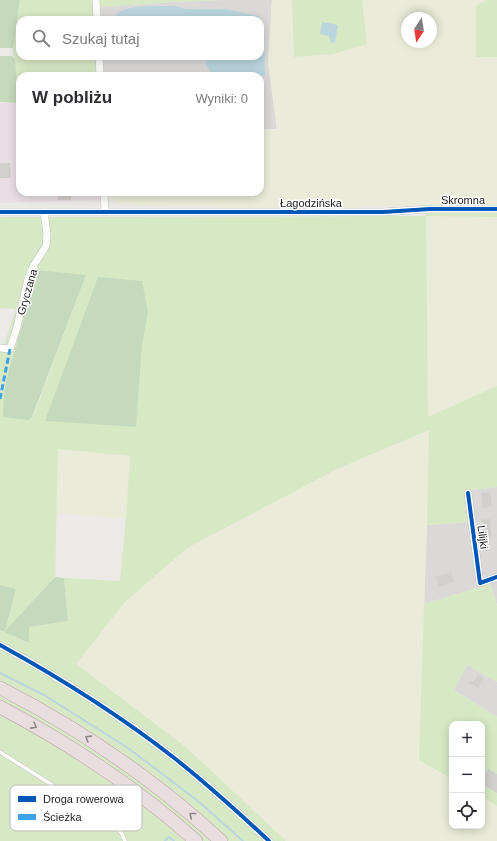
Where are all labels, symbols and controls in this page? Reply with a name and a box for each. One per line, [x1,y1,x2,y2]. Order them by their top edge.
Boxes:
north arrow [401,12,437,48]
search box [16,16,264,60]
icon: search [30,27,52,49]
text: Szukaj tutaj [62,30,140,47]
text: W pobliżu [32,88,112,107]
text: Wyniki: 0 [195,91,248,106]
street label: Skromna [441,194,486,206]
street label: Łagodzińska [280,197,343,209]
street label: Gryczana [15,267,39,316]
street label: Lilijki [476,524,490,550]
one-way arrow [30,721,37,728]
map controls [449,721,485,829]
button: + [449,721,485,757]
one-way arrow [85,735,92,743]
button: − [449,757,485,793]
legend [10,785,142,831]
text: Droga rowerowa [43,793,125,805]
button: locate [449,793,485,829]
text: Ścieżka [43,811,82,823]
one-way arrow [190,813,197,820]

